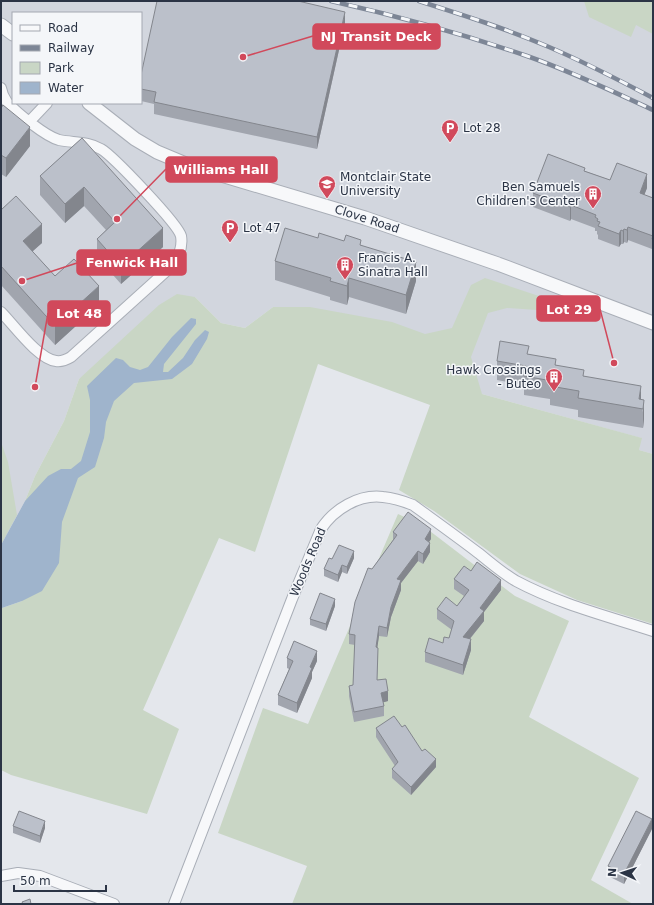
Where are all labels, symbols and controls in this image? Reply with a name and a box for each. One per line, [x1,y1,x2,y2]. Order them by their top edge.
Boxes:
legend [12,12,142,104]
text: Road [48,21,78,35]
callout: NJ Transit Deck [313,24,440,49]
text: NJ Transit Deck [320,29,432,44]
text: Railway [48,41,94,55]
text: Park [48,61,74,75]
text: Water [48,81,84,95]
parking icon: Lot 28 [440,118,460,143]
place label: Lot 28 [463,121,501,135]
callout: Williams Hall [166,157,277,182]
text: Williams Hall [173,162,269,177]
place label: Montclair State University [340,170,431,198]
school or university icon: Montclair State University [317,174,337,199]
place label: Ben Samuels Children's Center [476,180,580,208]
building icon: Ben Samuels Children's Center [583,184,603,209]
street label: Clove Road [333,202,401,236]
parking icon: Lot 47 [220,218,240,243]
place label: Lot 47 [243,221,281,235]
callout: Fenwick Hall [77,250,186,275]
place label: Francis A. Sinatra Hall [358,251,428,279]
text: Fenwick Hall [86,255,178,270]
building icon: Francis A. Sinatra Hall [335,255,355,280]
callout: Lot 29 [537,296,600,321]
callout: Lot 48 [48,301,110,326]
text: Lot 29 [546,302,592,317]
text: Lot 48 [56,306,102,321]
place label: Hawk Crossings - Buteo [446,363,541,391]
building icon: Hawk Crossings - Buteo [544,367,564,392]
street label: Woods Road [287,525,329,599]
north arrow [602,853,642,893]
scale bar [14,867,106,893]
text: N [606,868,619,877]
text: 50 m [20,874,51,888]

